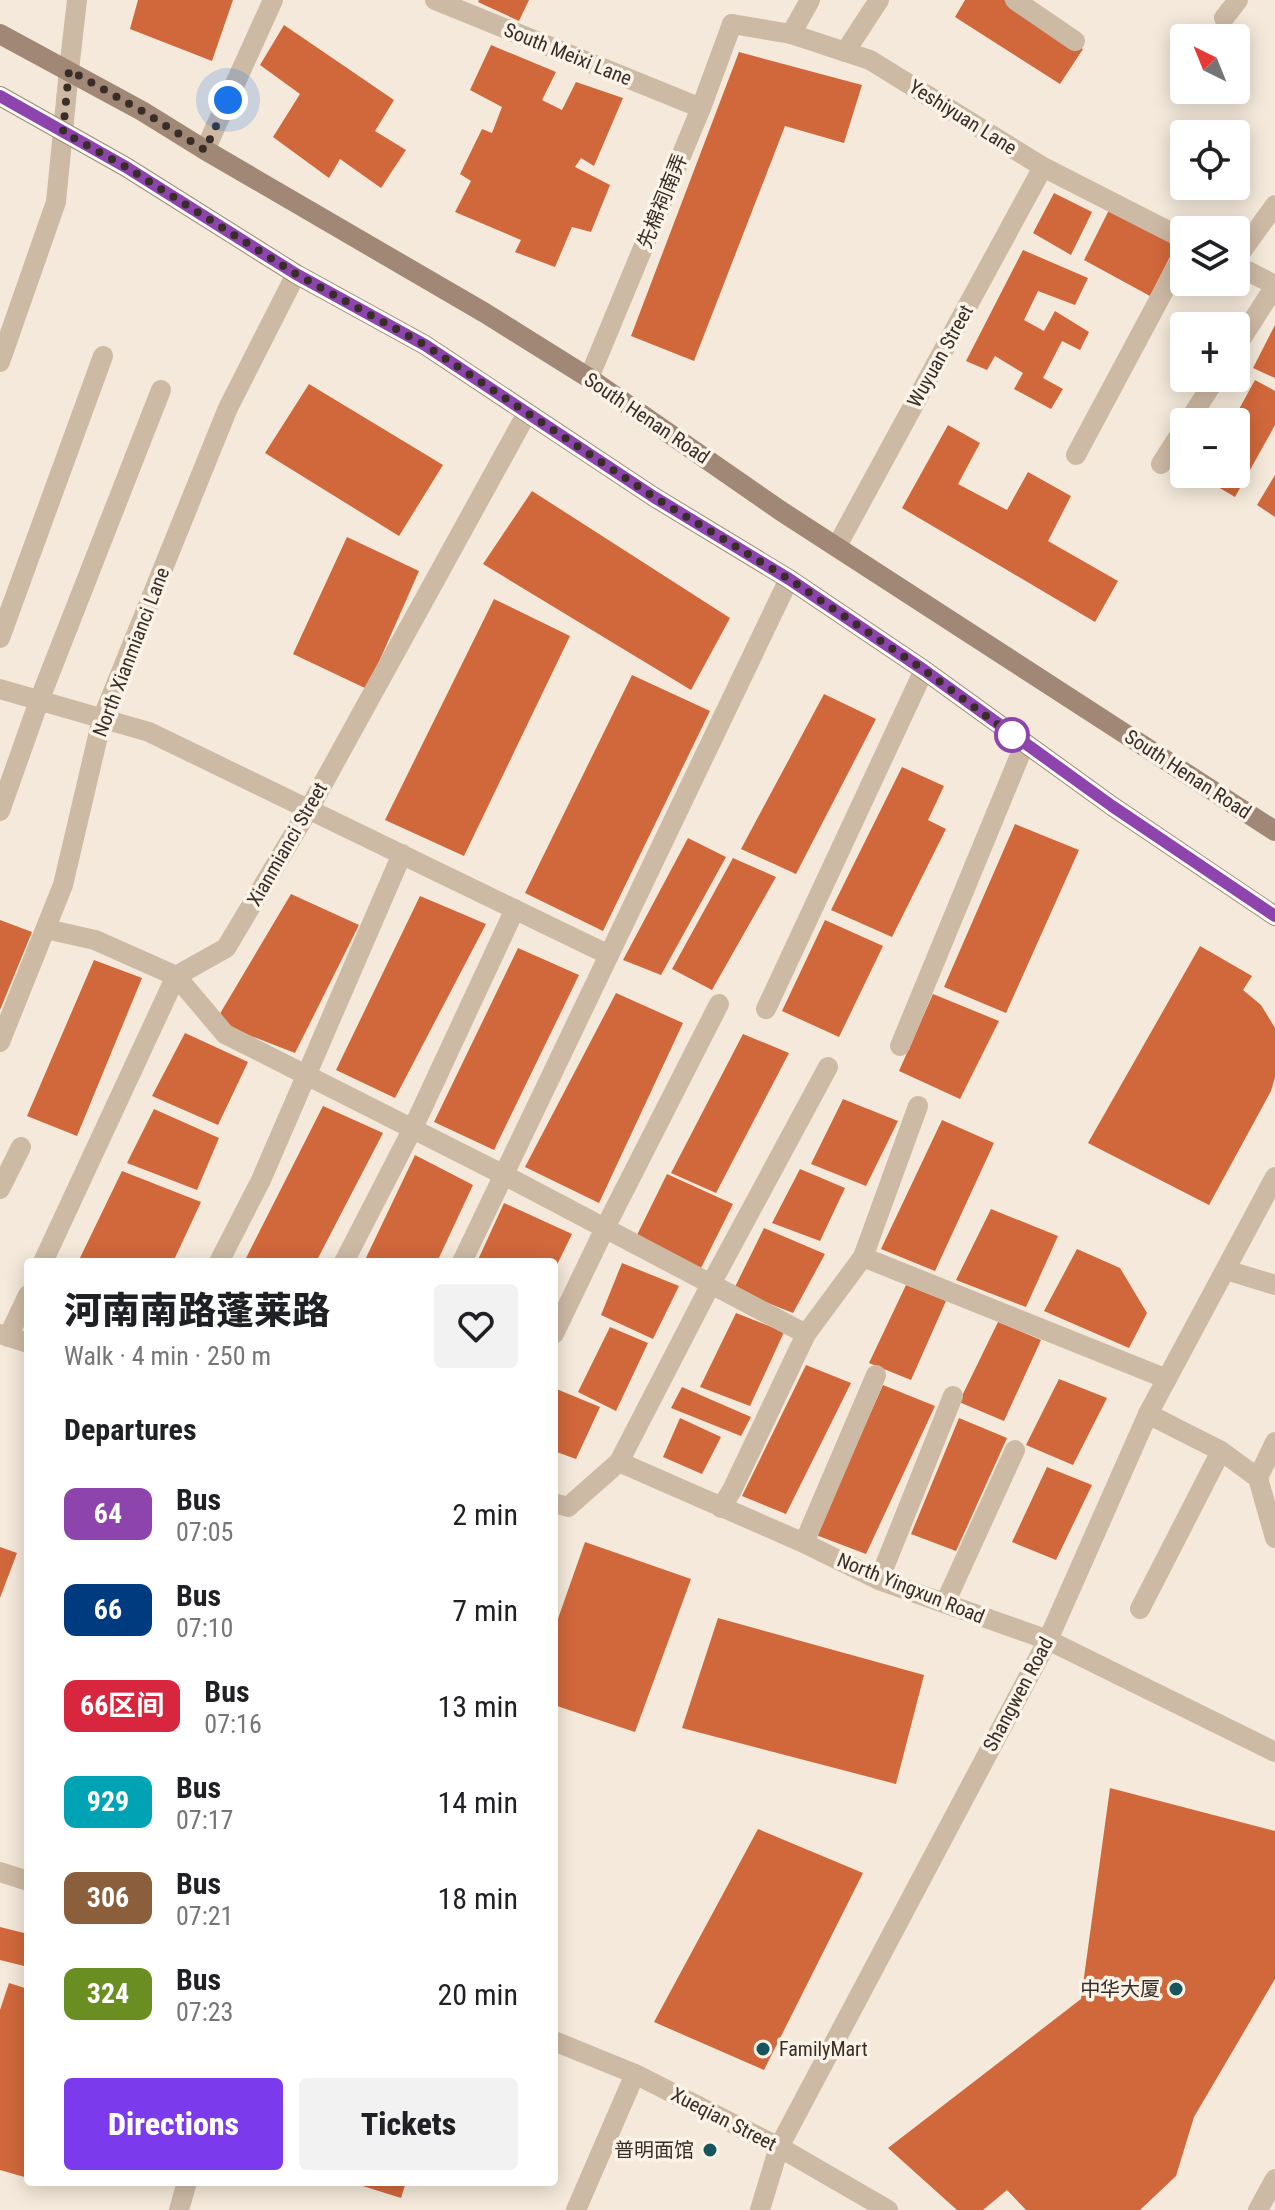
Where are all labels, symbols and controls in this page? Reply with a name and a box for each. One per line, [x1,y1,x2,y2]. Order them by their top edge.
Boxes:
street label: South Meixi Lane [501,18,635,90]
north arrow [1170,24,1250,104]
map controls [1170,24,1250,488]
street label: Yeshiyuan Lane [905,74,1021,160]
your location [208,80,248,120]
button: locate [1170,120,1250,200]
street label: 先棉祠南弄 [632,150,692,252]
button: layers [1170,216,1250,296]
street label: Wuyuan Street [902,301,978,411]
button: + [1170,312,1250,392]
street label: South Henan Road [580,367,714,469]
button: − [1170,408,1250,488]
street label: North Xianmianci Lane [88,564,174,740]
unlabelled marker [995,718,1029,752]
street label: South Henan Road [1120,724,1256,824]
street label: Xianmianci Street [242,778,332,910]
button: heart [434,1284,518,1368]
text: 河南南路蓬莱路 [64,1289,330,1333]
text: Walk · 4 min · 250 m [64,1341,271,1371]
text: Departures [64,1412,197,1447]
text: Bus [176,1482,221,1517]
text: 64 [94,1497,122,1530]
text: 2 min [452,1497,518,1532]
text: 07:05 [176,1517,233,1547]
street label: North Yingxun Road [834,1548,988,1628]
text: Bus [176,1578,221,1613]
text: 66 [94,1593,122,1626]
text: 7 min [452,1593,518,1628]
text: 07:10 [176,1613,233,1643]
street label: Shangwen Road [978,1633,1058,1755]
text: Bus [204,1674,250,1709]
text: 66区间 [80,1689,164,1722]
text: 13 min [437,1689,518,1724]
text: 07:16 [204,1709,262,1739]
text: Bus [176,1770,221,1805]
text: 929 [87,1785,129,1818]
text: 14 min [437,1785,518,1820]
text: 07:17 [176,1805,233,1835]
text: Bus [176,1866,221,1901]
text: 306 [87,1881,129,1914]
text: 18 min [437,1881,518,1916]
text: 07:21 [176,1901,233,1931]
text: Bus [176,1962,221,1997]
text: 324 [87,1977,129,2010]
text: 20 min [437,1977,518,2012]
place label: 中华大厦 [1080,1977,1160,2001]
marker: 中华大厦 [1167,1980,1185,1998]
text: 07:23 [176,1997,233,2027]
place label: FamilyMart [779,2037,868,2061]
marker: FamilyMart [754,2040,772,2058]
button: Directions [64,2078,283,2170]
button: Tickets [299,2078,518,2170]
street label: Xueqian Street [667,2082,781,2156]
place label: 普明面馆 [614,2138,694,2162]
marker: 普明面馆 [701,2141,719,2159]

